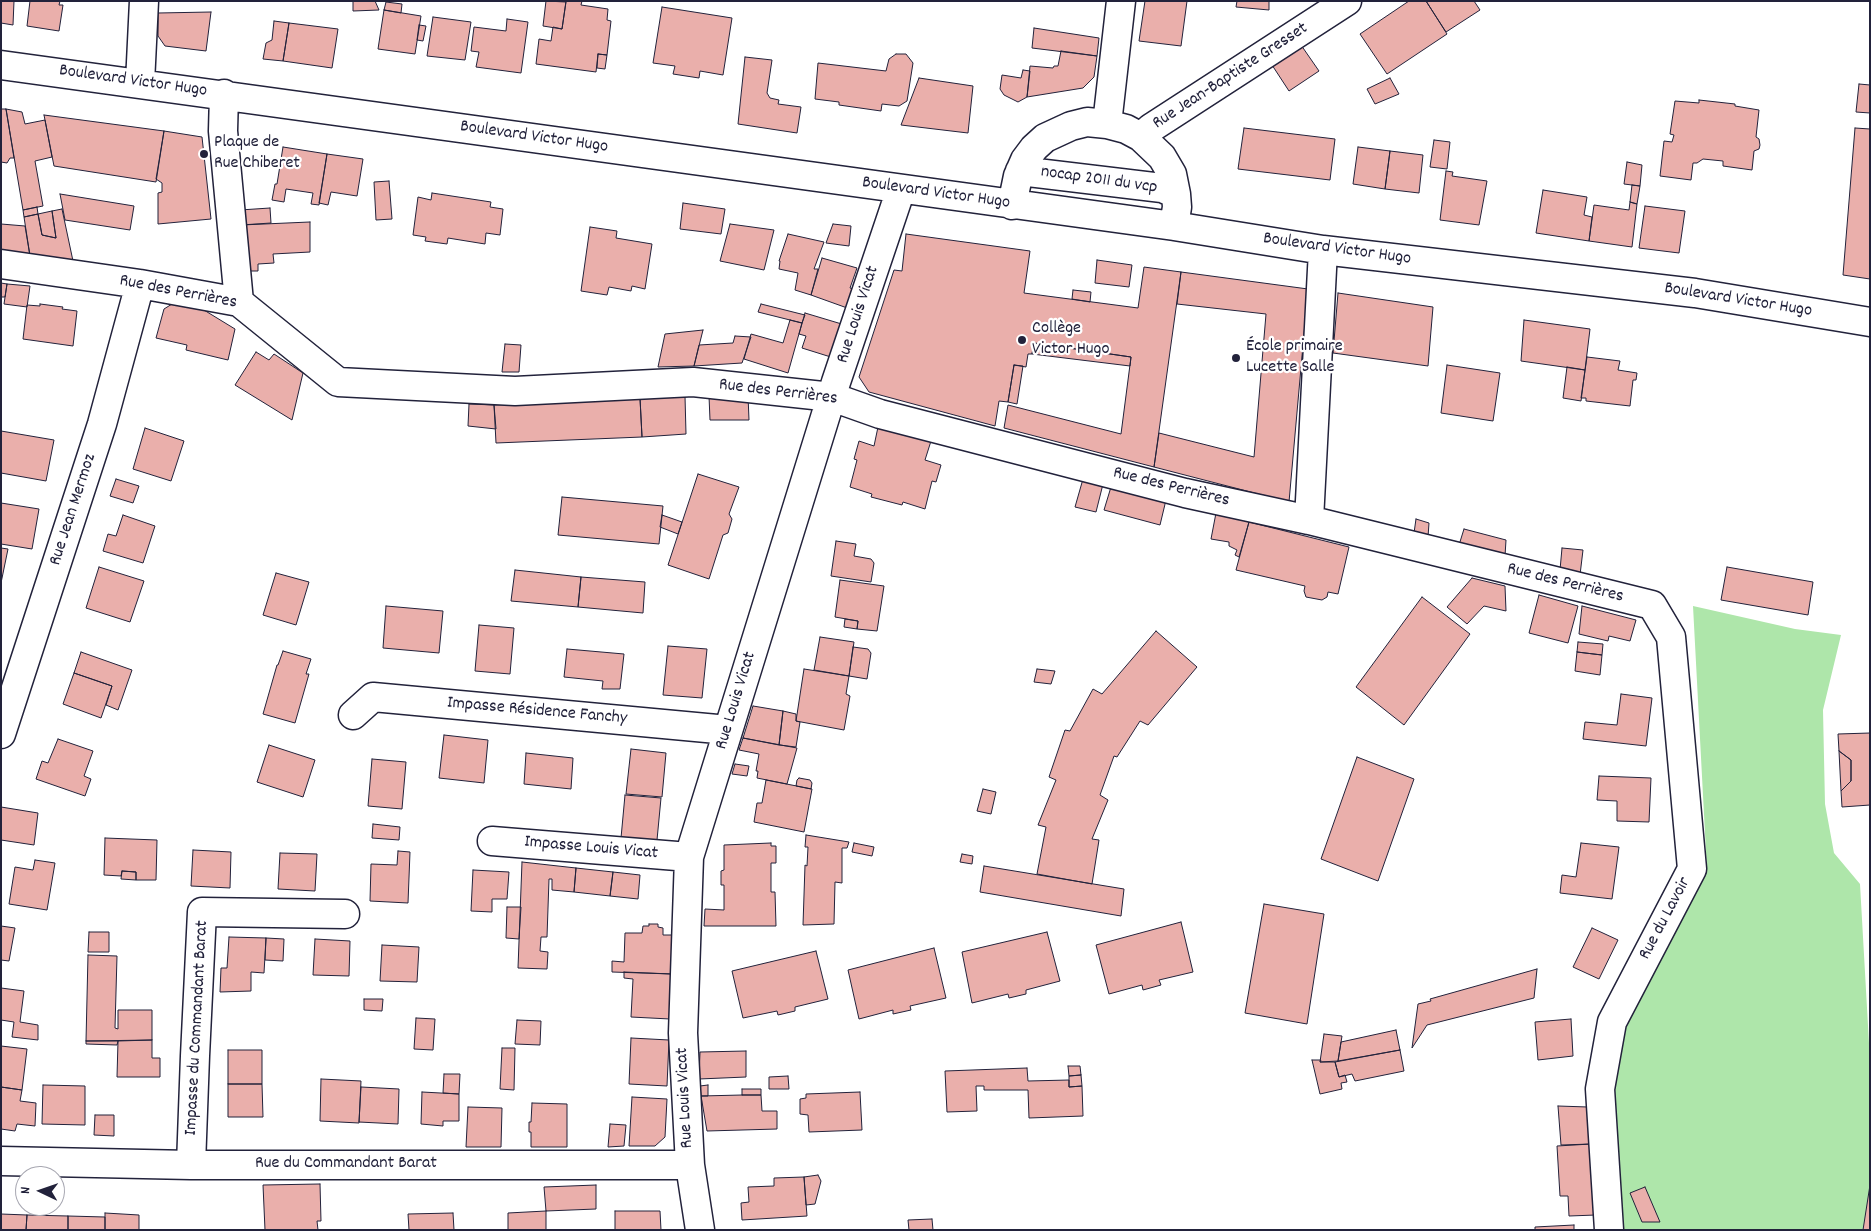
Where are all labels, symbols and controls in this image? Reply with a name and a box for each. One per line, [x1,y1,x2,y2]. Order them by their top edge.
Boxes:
street label: Rue Jean-Baptiste Gresset [1149,19,1313,135]
street label: Boulevard Victor Hugo [58,61,208,103]
street label: Boulevard Victor Hugo [459,117,609,159]
place label: Plaque de Rue Chiberet [214,133,300,176]
marker: Plaque de Rue Chiberet [198,148,210,160]
street label: nocap 2011 du vcp [1039,162,1159,200]
street label: Boulevard Victor Hugo [861,173,1011,215]
street label: Boulevard Victor Hugo [1262,229,1412,271]
street label: Rue Louis Vicat [833,264,885,366]
street label: Rue des Perrières [117,271,239,315]
street label: Boulevard Victor Hugo [1663,279,1813,323]
place label: Collège Victor Hugo [1032,319,1110,362]
marker: Collège Victor Hugo [1016,334,1028,346]
place label: École primaire Lucette Salle [1246,337,1343,379]
marker: École primaire Lucette Salle [1230,352,1242,364]
street label: Rue des Perrières [717,375,839,411]
street label: Rue Jean Mermoz [46,451,102,569]
street label: Rue des Perrières [1111,463,1231,513]
street label: Rue des Perrières [1505,559,1625,609]
street label: Rue Louis Vicat [712,650,762,752]
street label: Impasse Résidence Fanchy [446,693,628,731]
street label: Impasse Louis Vicat [523,832,659,866]
street label: Rue du Lavoir [1635,874,1697,964]
street label: Impasse du Commandant Barat [182,920,214,1136]
street label: Rue Louis Vicat [673,1047,699,1149]
street label: Rue du Commandant Barat [255,1154,437,1176]
north arrow [15,1166,65,1216]
text: N [16,1186,36,1194]

